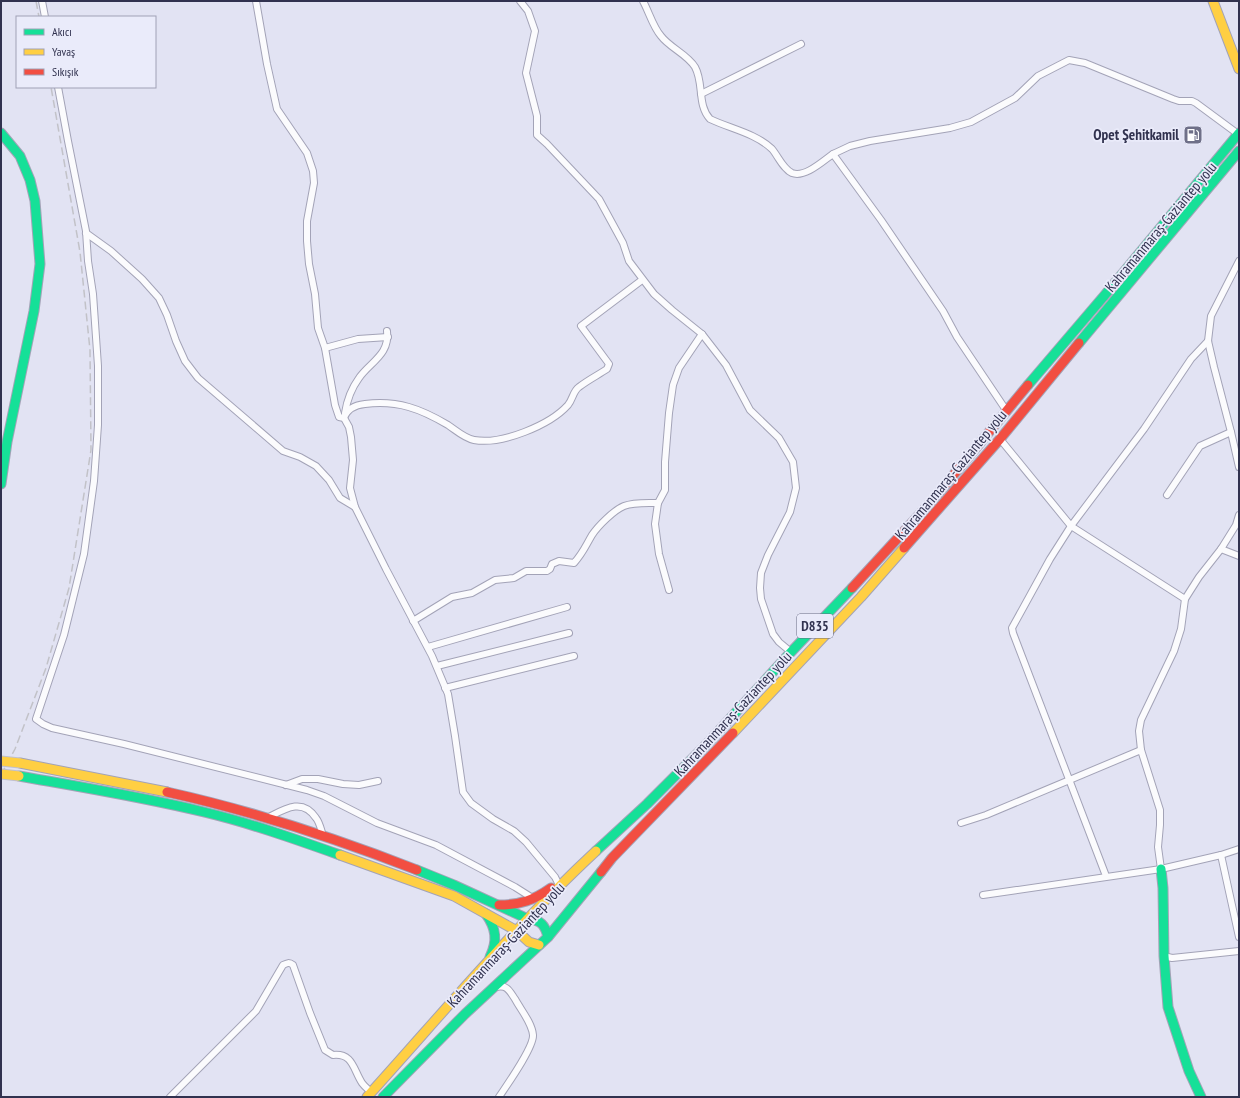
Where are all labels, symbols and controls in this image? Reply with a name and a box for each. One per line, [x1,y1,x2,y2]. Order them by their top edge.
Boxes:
legend [16,16,156,88]
text: Akıcı [52,24,72,39]
text: Yavaş [52,44,75,59]
text: Sıkışık [52,64,79,79]
fuel station icon: Opet Şehitkamil [1182,124,1204,146]
place label: Opet Şehitkamil [1093,125,1179,144]
street label: Kahramanmaraş-Gaziantep yolu [1101,158,1221,296]
street label: Kahramanmaraş-Gaziantep yolu [891,406,1011,544]
road number: D835 [797,614,833,638]
street label: Kahramanmaraş-Gaziantep yolu [670,647,796,780]
street label: Kahramanmaraş-Gaziantep yolu [443,878,569,1011]

